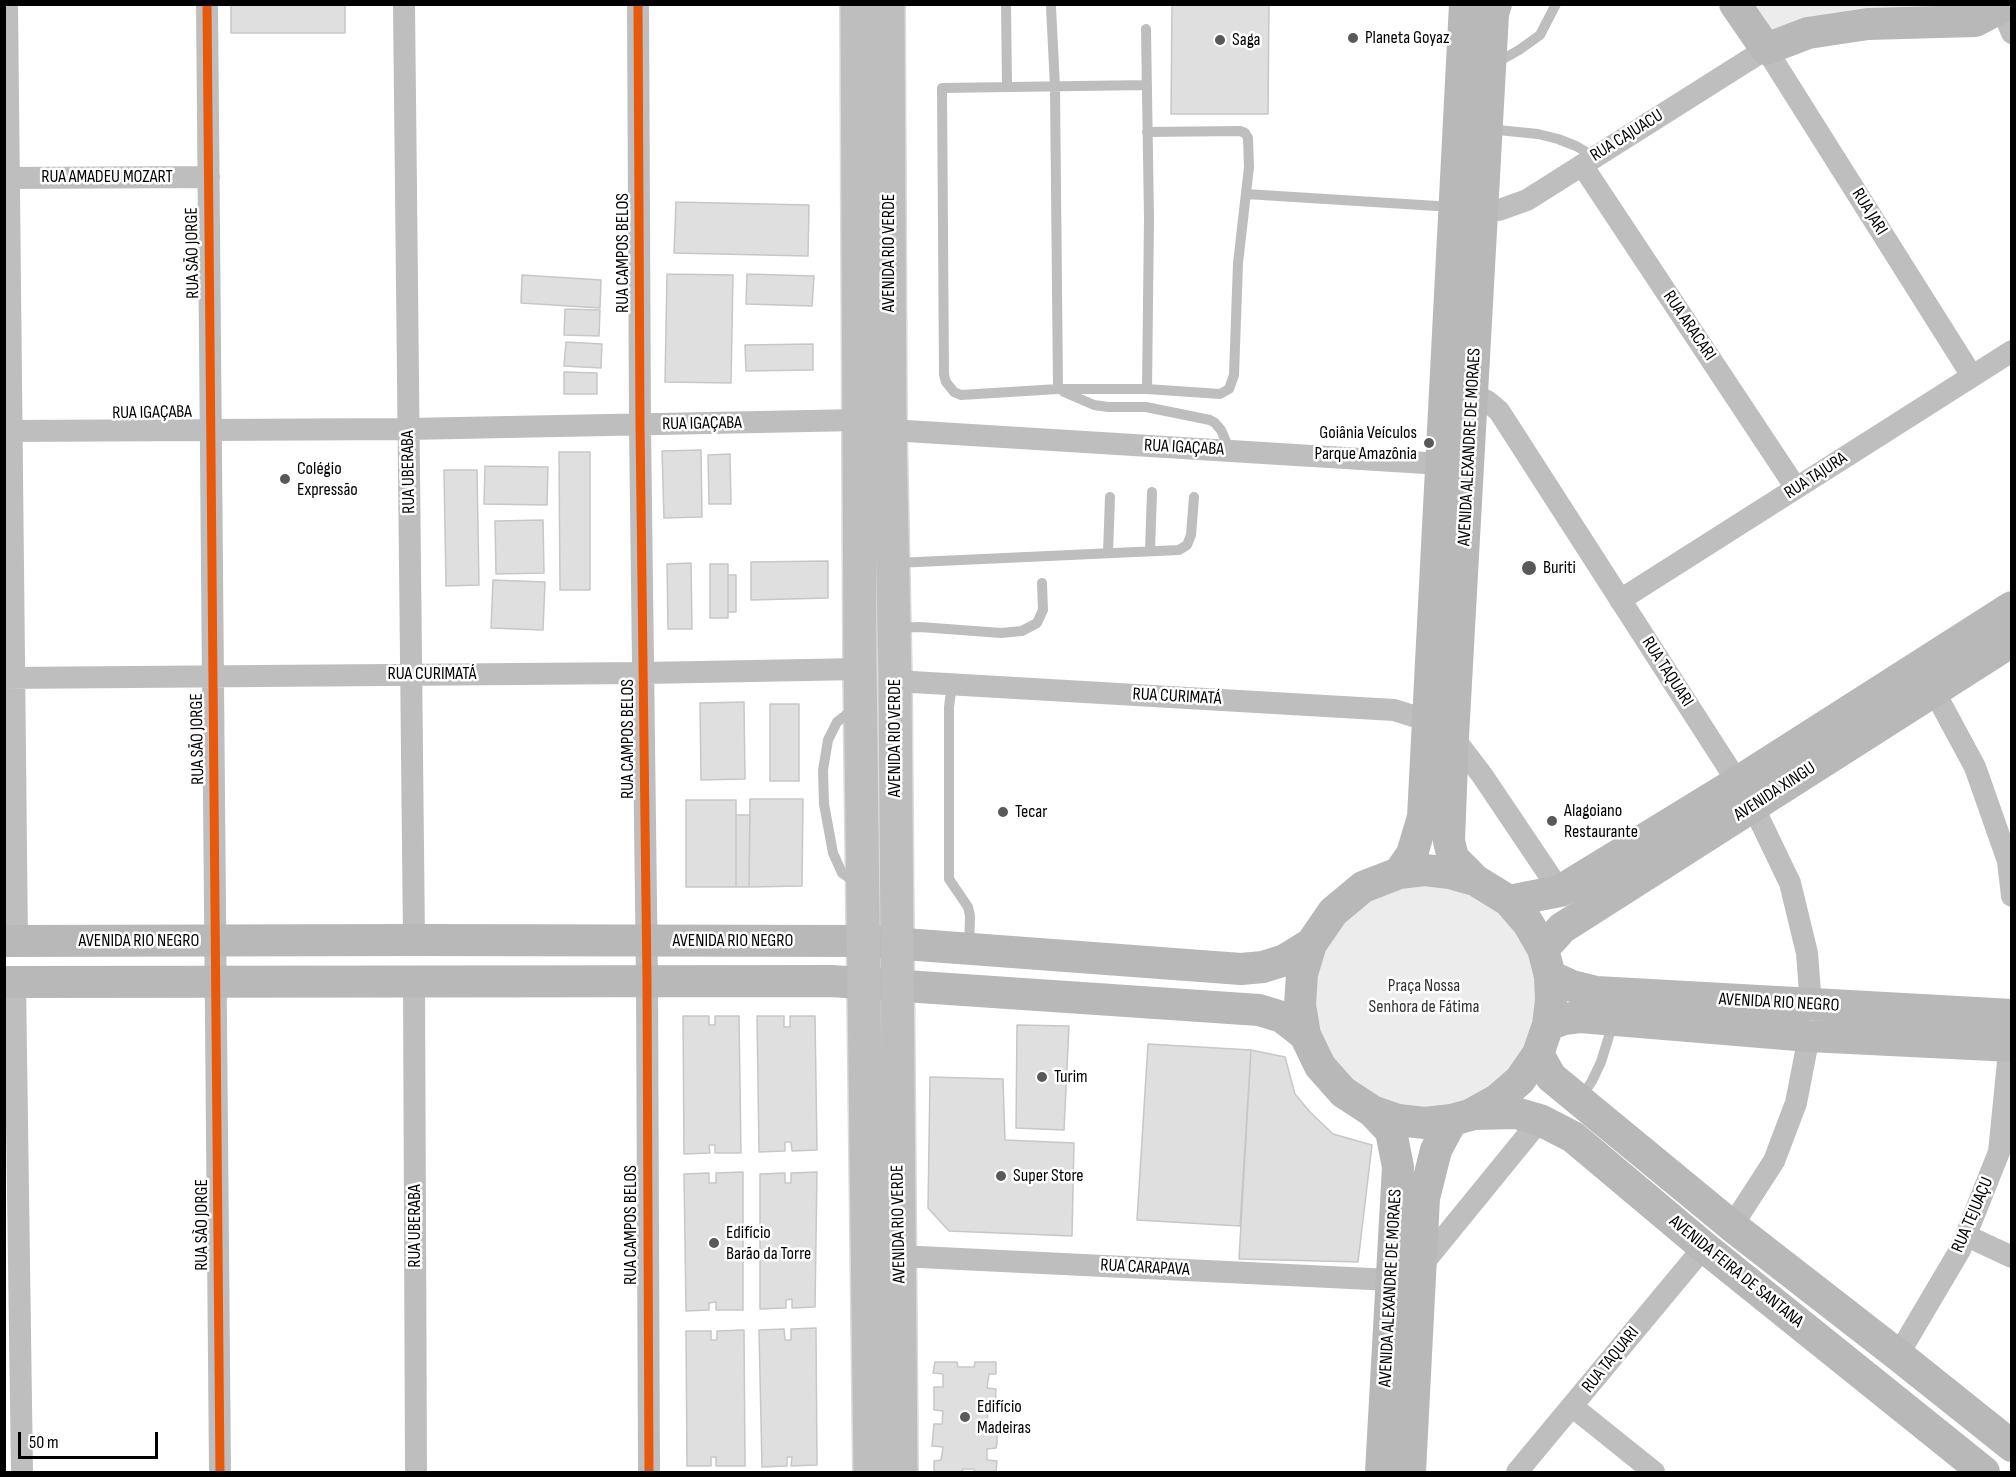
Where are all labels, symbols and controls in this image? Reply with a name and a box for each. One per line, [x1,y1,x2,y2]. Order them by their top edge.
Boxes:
place label: Planeta Goyaz [1365,27,1449,49]
place label: Saga [1232,29,1261,51]
marker: Planeta Goyaz [1346,31,1360,45]
marker: Saga [1213,33,1227,47]
street label: RUA CAJUACU [1587,105,1667,167]
street label: RUA AMADEU MOZART [41,166,173,188]
street label: RUA JARI [1846,185,1892,239]
street label: RUA CAMPOS BELOS [612,193,634,313]
street label: AVENIDA RIO VERDE [878,194,900,312]
street label: RUA SÃO JORGE [181,207,205,299]
street label: RUA ARACARI [1658,287,1720,365]
street label: AVENIDA ALEXANDRE DE MORAES [1454,347,1486,547]
street label: RUA IGAÇABA [112,402,192,424]
street label: RUA IGAÇABA [662,413,742,435]
place label: Goiânia Veículos Parque Amazônia [1315,422,1417,464]
street label: RUA UBERABA [397,430,421,514]
street label: RUA IGAÇABA [1144,435,1224,461]
marker: Goiânia Veículos Parque Amazônia [1422,436,1436,450]
street label: RUA TAJURA [1781,448,1851,504]
place label: Colégio Expressão [297,458,358,500]
marker: Colégio Expressão [278,472,292,486]
place label: Buriti [1543,557,1576,579]
marker: Buriti [1520,559,1538,577]
street label: RUA TAQUARI [1636,633,1698,711]
street label: RUA CURIMATÁ [387,663,477,685]
street label: RUA CAMPOS BELOS [617,679,639,799]
street label: AVENIDA RIO VERDE [884,679,906,797]
street label: RUA CURIMATÁ [1132,684,1222,710]
street label: RUA SÃO JORGE [186,693,210,785]
street label: AVENIDA XINGU [1730,758,1820,826]
place label: Alagoiano Restaurante [1564,800,1638,842]
place label: Tecar [1015,801,1047,823]
marker: Tecar [996,805,1010,819]
marker: Alagoiano Restaurante [1545,814,1559,828]
street label: AVENIDA RIO NEGRO [79,930,199,952]
street label: AVENIDA RIO NEGRO [673,930,793,952]
park label: Praça Nossa Senhora de Fátima [1369,975,1479,1018]
street label: AVENIDA RIO NEGRO [1718,989,1840,1017]
place label: Turim [1054,1066,1088,1088]
marker: Turim [1035,1070,1049,1084]
street label: RUA CAMPOS BELOS [620,1165,642,1285]
street label: AVENIDA RIO VERDE [887,1165,911,1283]
place label: Super Store [1013,1165,1084,1187]
marker: Super Store [994,1169,1008,1183]
street label: RUA TEJUAÇU [1947,1174,1999,1256]
street label: RUA SÃO JORGE [191,1179,213,1271]
street label: RUA UBERABA [404,1184,426,1268]
street label: AVENIDA ALEXANDRE DE MORAES [1375,1188,1407,1388]
street label: AVENIDA FEIRA DE SANTANA [1665,1211,1807,1333]
place label: Edifício Barão da Torre [726,1222,811,1264]
marker: Edifício Barão da Torre [707,1236,721,1250]
street label: RUA CARAPAVA [1100,1255,1190,1281]
street label: RUA TAQUARI [1578,1323,1644,1397]
place label: Edifício Madeiras [977,1396,1031,1438]
marker: Edifício Madeiras [958,1410,972,1424]
scale bar [21,1420,160,1458]
text: 50 m [29,1432,59,1453]

